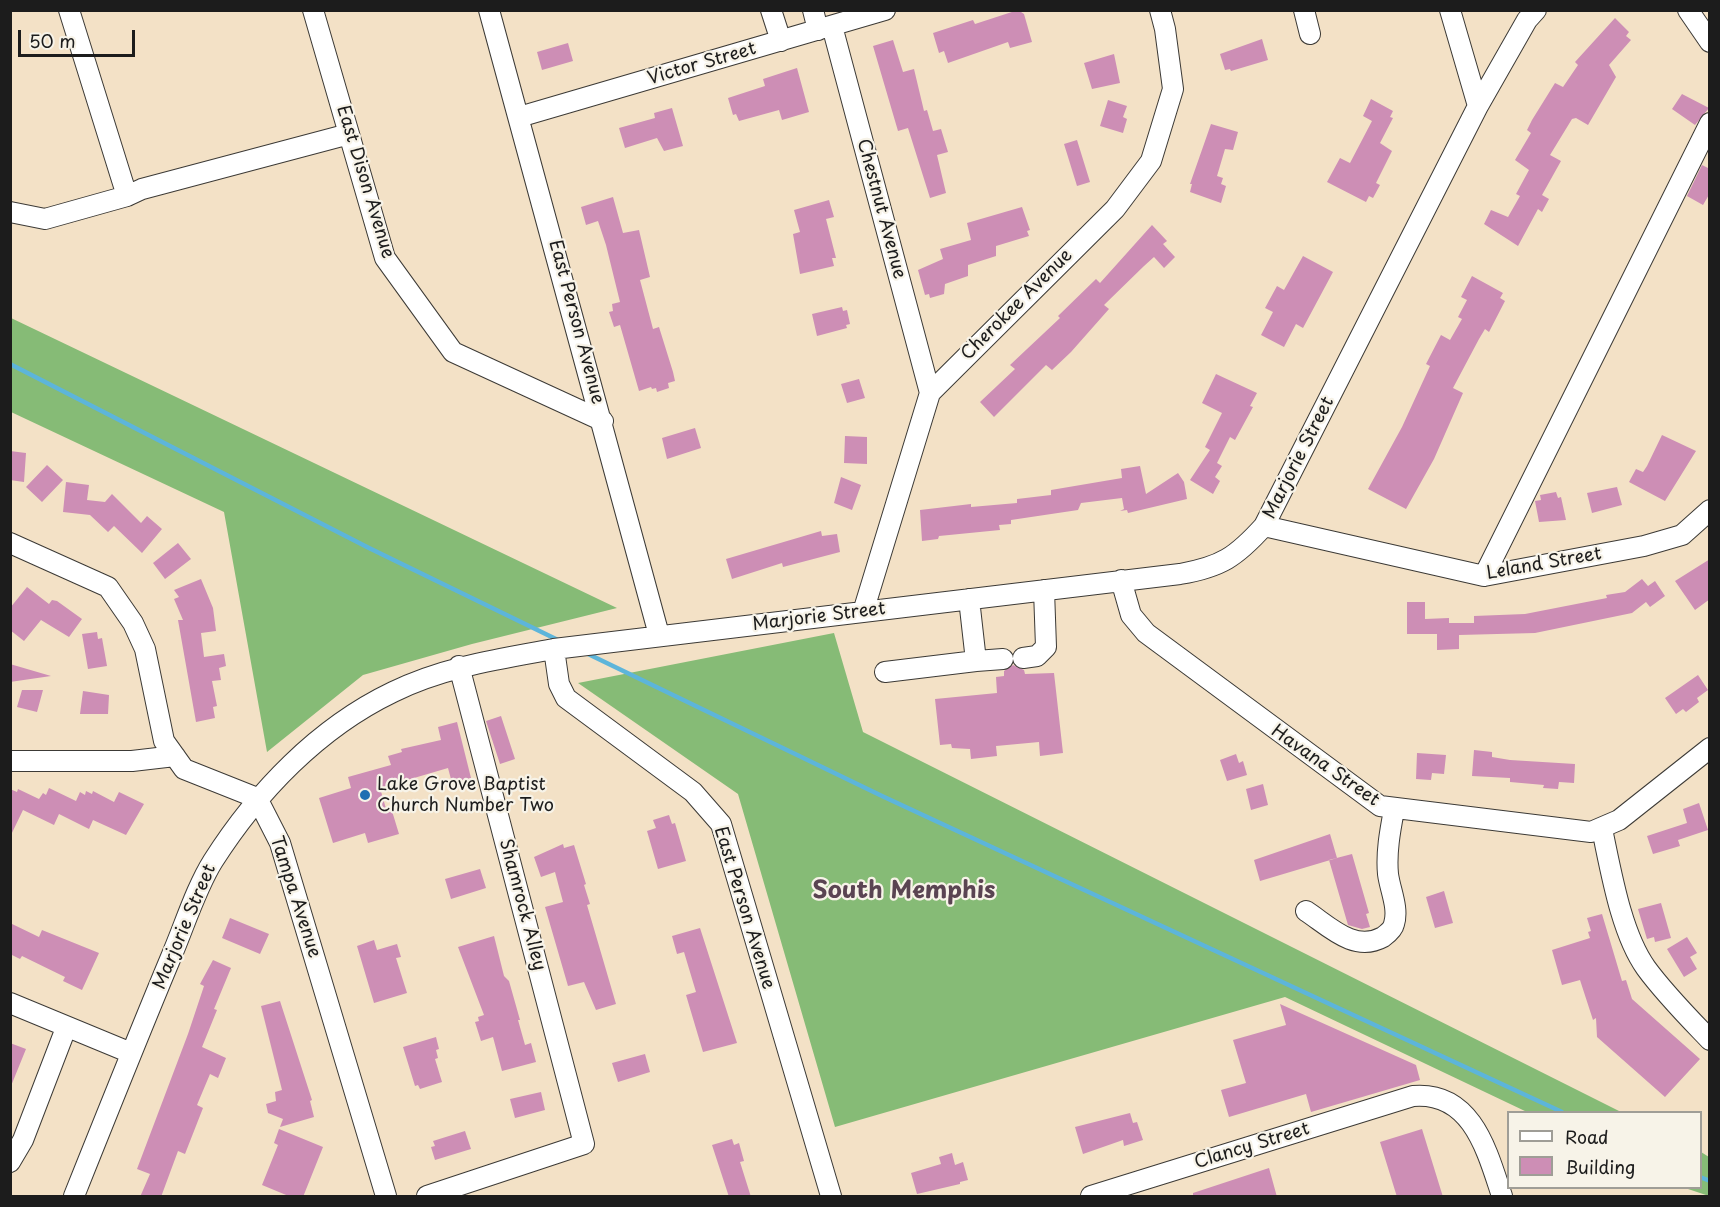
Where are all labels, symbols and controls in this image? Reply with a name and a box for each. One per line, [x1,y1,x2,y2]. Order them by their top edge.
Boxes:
scale bar [21,18,138,56]
text: 50 m [29,27,76,54]
street label: Victor Street [645,38,759,90]
street label: East Dison Avenue [331,103,399,261]
street label: Chestnut Avenue [852,137,910,281]
street label: East Person Avenue [544,238,608,406]
street label: Cherokee Avenue [957,245,1077,365]
street label: Marjorie Street [1259,393,1339,523]
street label: Leland Street [1485,543,1603,585]
street label: Marjorie Street [751,598,887,636]
street label: Havana Street [1267,721,1383,811]
place label: Lake Grove Baptist Church Number Two [377,774,554,816]
marker: Lake Grove Baptist Church Number Two [358,788,372,802]
street label: East Person Avenue [709,824,779,992]
street label: Tampa Avenue [265,833,325,961]
street label: Shamrock Alley [494,837,550,973]
street label: Marjorie Street [149,861,221,993]
district label: South Memphis [812,877,996,905]
legend [1507,1111,1702,1189]
street label: Clancy Street [1192,1118,1312,1174]
text: Road [1565,1123,1609,1150]
text: Building [1565,1153,1635,1180]

